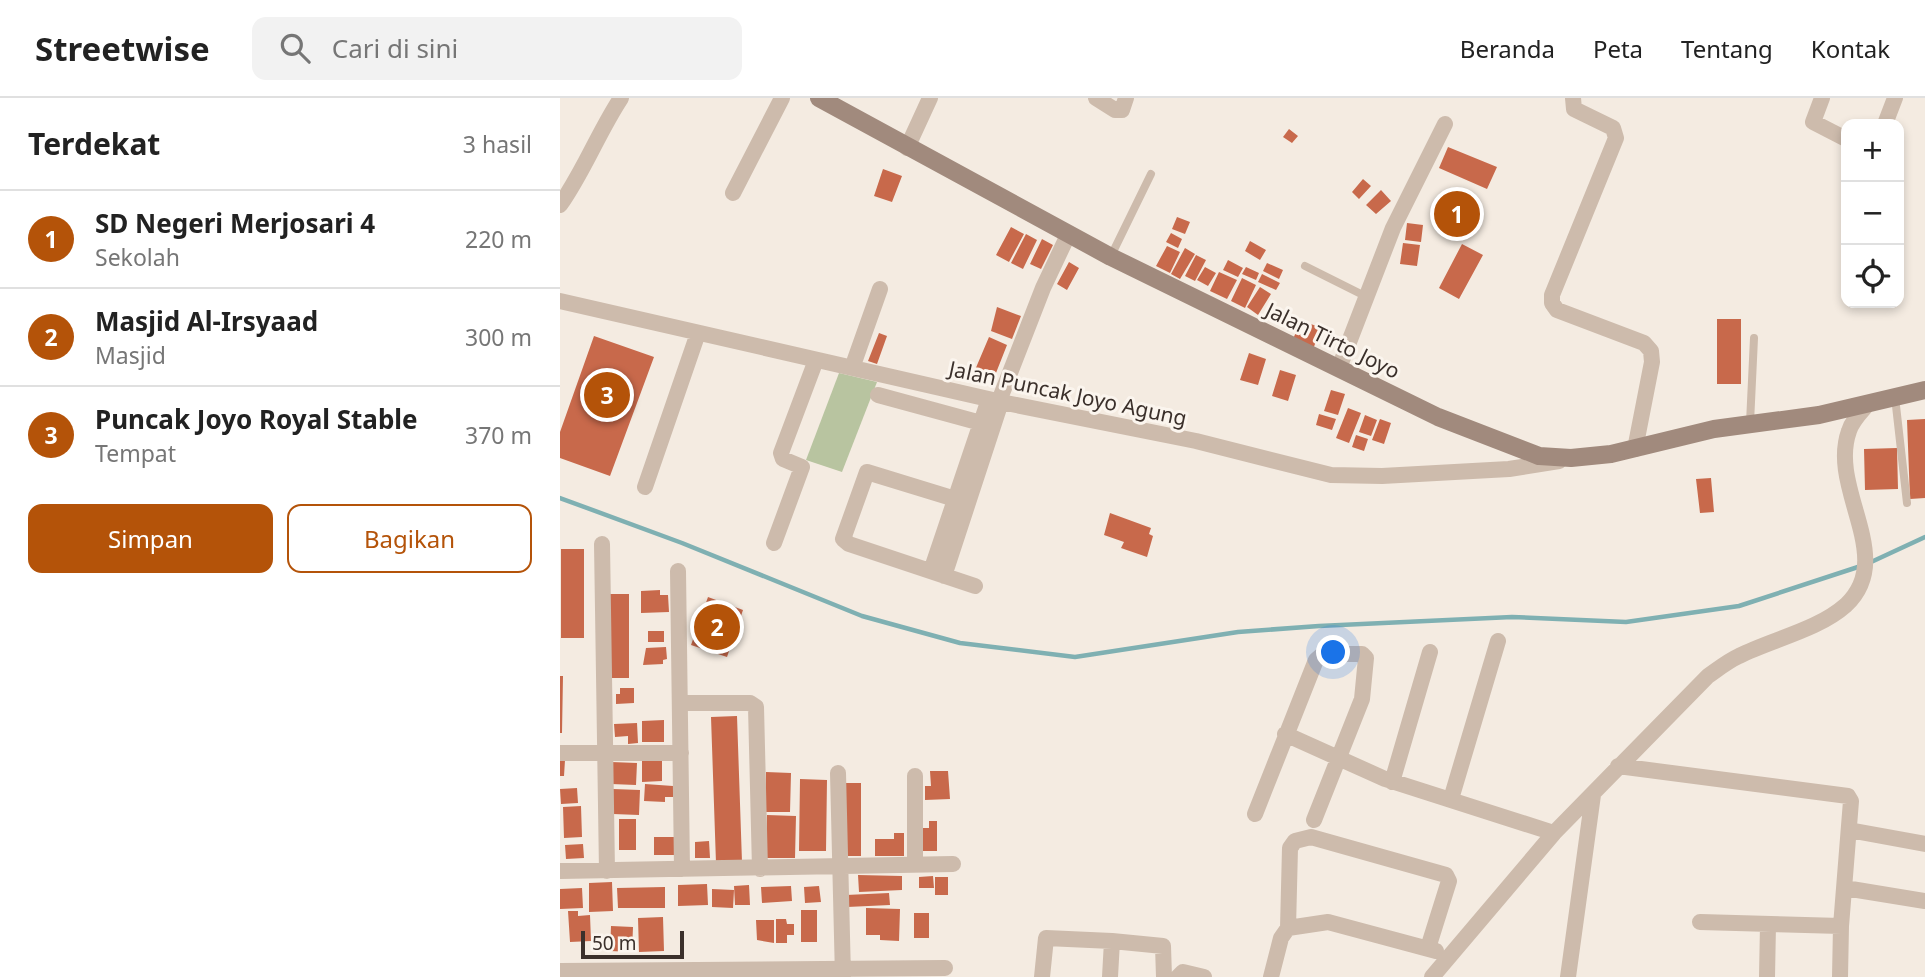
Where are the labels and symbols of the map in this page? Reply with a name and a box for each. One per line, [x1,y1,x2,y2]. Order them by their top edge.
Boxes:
pin: 1 [1434,188,1480,240]
street label: Jalan Tirto Joyo [1259,295,1405,385]
street label: Jalan Puncak Joyo Agung [945,354,1189,432]
pin: 3 [584,369,630,421]
pin: 2 [694,601,740,653]
your location [1316,635,1350,669]
scale bar [581,928,684,960]

